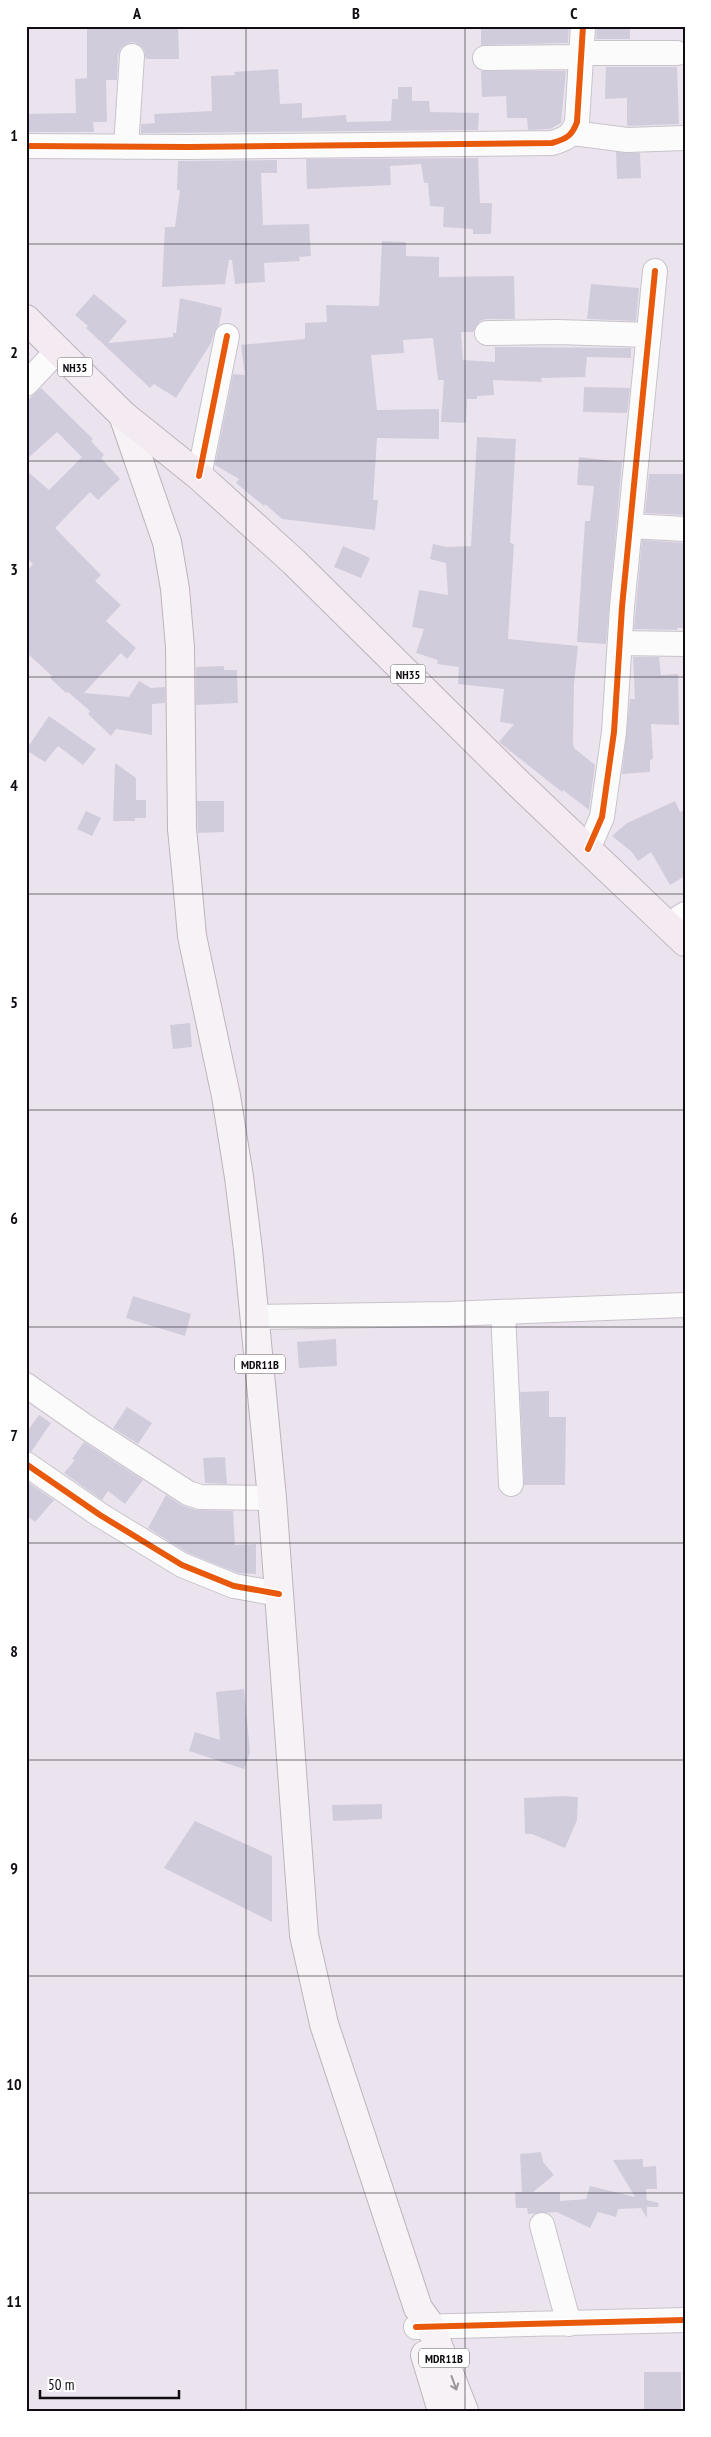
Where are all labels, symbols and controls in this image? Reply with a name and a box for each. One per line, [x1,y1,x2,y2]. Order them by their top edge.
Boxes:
text: A [132,3,142,23]
text: B [352,3,360,23]
text: C [570,3,578,23]
text: 1 [10,125,18,145]
text: 2 [10,342,18,362]
road number: NH35 [58,358,92,377]
text: 3 [10,559,18,579]
road number: NH35 [390,664,426,684]
text: 4 [10,775,18,795]
text: 5 [10,992,18,1012]
text: 6 [10,1208,18,1228]
road number: MDR11B [235,1355,285,1374]
text: 7 [10,1425,18,1445]
text: 8 [10,1641,18,1661]
text: 9 [10,1858,18,1878]
text: 10 [6,2074,22,2094]
text: 11 [6,2291,22,2311]
road number: MDR11B [419,2348,469,2368]
scale bar [40,2367,179,2399]
text: 50 m [48,2375,74,2394]
one-way arrow [450,2375,459,2390]

